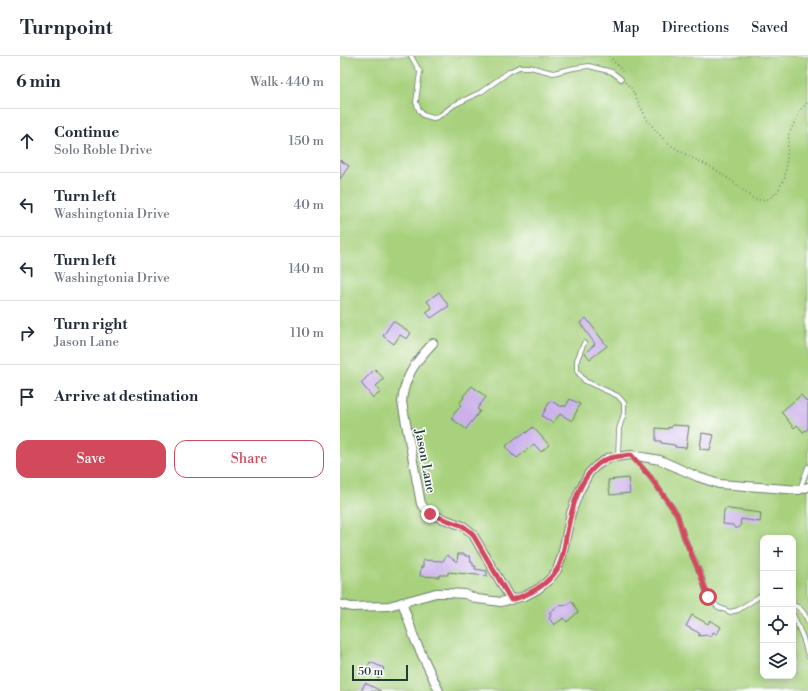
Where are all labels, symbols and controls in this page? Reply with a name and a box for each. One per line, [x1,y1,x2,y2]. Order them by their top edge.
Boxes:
text: Turnpoint [20,16,113,40]
text: Map [612,19,640,37]
text: Directions [662,19,729,37]
text: Saved [751,19,788,37]
text: 6 min [16,71,61,93]
text: Walk · 440 m [250,74,324,90]
text: Continue [54,123,119,142]
icon: ahead [16,130,38,152]
text: 150 m [289,133,324,149]
text: Solo Roble Drive [54,142,152,158]
text: Turn left [54,187,116,206]
icon: left [16,194,38,216]
text: 40 m [294,197,324,213]
text: Washingtonia Drive [54,206,170,222]
text: Turn left [54,251,116,270]
icon: left [16,258,38,280]
text: 140 m [288,261,324,277]
text: Washingtonia Drive [54,270,170,286]
text: Turn right [54,315,128,334]
icon: right [16,322,38,344]
text: 110 m [290,325,324,341]
text: Jason Lane [54,334,119,350]
icon: arrive [16,386,38,408]
text: Arrive at destination [54,387,198,406]
street label: Jason Lane [411,427,439,495]
button: Save [16,440,166,478]
button: Share [174,440,324,478]
route end [421,505,439,523]
map controls [760,535,796,679]
button: + [760,535,796,571]
button: − [760,571,796,607]
route start [699,588,717,606]
button: locate [760,607,796,643]
button: layers [760,643,796,679]
scale bar [352,663,408,682]
text: 50 m [358,665,383,679]

